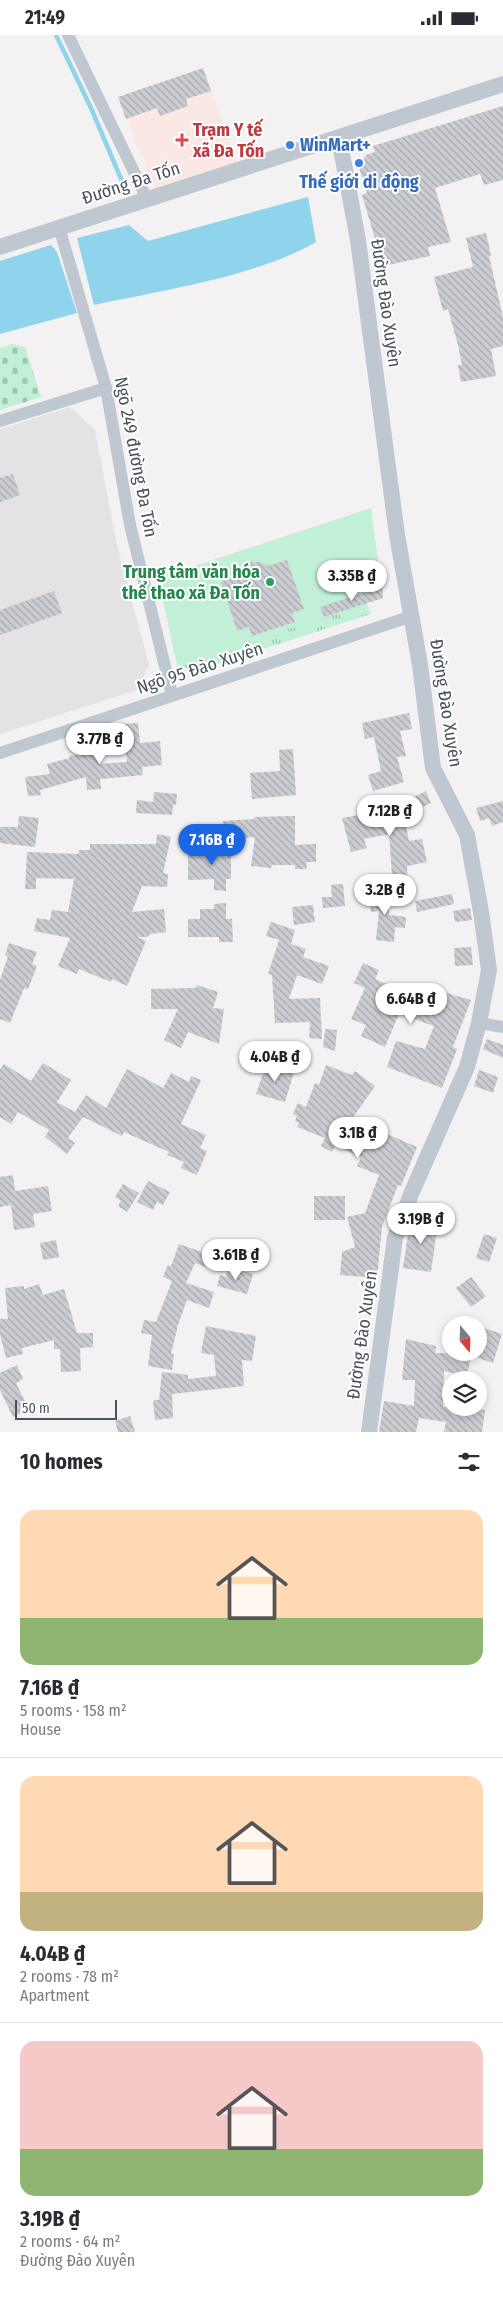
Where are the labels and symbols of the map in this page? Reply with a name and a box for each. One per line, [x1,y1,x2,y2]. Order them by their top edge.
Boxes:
place label: Trạm Y tế xã Đa Tốn [192,118,264,162]
marker: Trạm Y tế xã Đa Tốn [175,133,189,147]
place label: WinMart+ [300,134,371,156]
marker: WinMart+ [284,139,296,151]
street label: Đường Đa Tốn [79,157,183,209]
marker: Thế giới di động [353,157,365,169]
place label: Thế giới di động [299,170,419,193]
street label: Đường Đào Xuyên [366,237,406,369]
street label: Ngõ 249 đường Đa Tốn [110,375,162,539]
pin: 3.35B ₫ [306,559,398,602]
place label: Trung tâm văn hóa thể thao xã Đa Tốn [122,561,260,604]
marker: Trung tâm văn hóa thể thao xã Đa Tốn [264,576,276,588]
street label: Ngõ 95 Đào Xuyên [134,637,266,699]
street label: Đường Đào Xuyên [425,637,467,769]
pin: 3.77B ₫ [54,723,146,765]
pin: 7.12B ₫ [344,795,436,837]
pin: 7.16B ₫ [166,823,258,866]
pin: 3.2B ₫ [344,873,426,916]
pin: 6.64B ₫ [365,983,457,1025]
pin: 4.04B ₫ [229,1041,321,1083]
pin: 3.1B ₫ [317,1117,399,1159]
pin: 3.19B ₫ [375,1203,467,1245]
pin: 3.61B ₫ [190,1239,282,1281]
street label: Đường Đào Xuyên [342,1269,382,1401]
north arrow [442,1316,488,1361]
scale bar [15,1397,118,1420]

